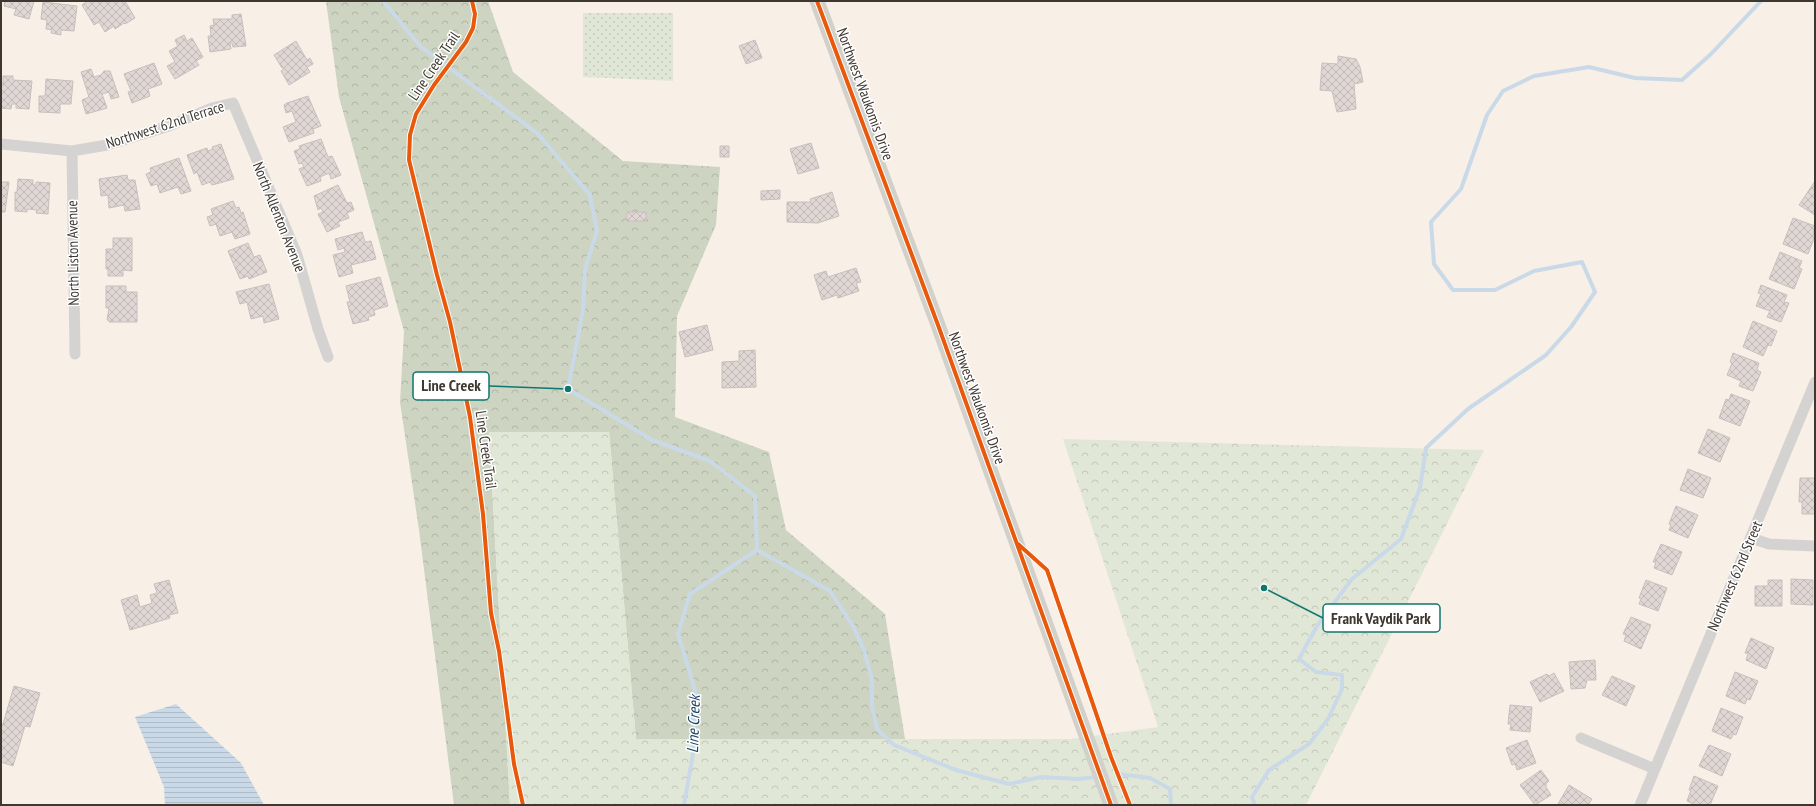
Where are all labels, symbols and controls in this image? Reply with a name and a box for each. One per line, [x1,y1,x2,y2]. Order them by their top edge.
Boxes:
street label: Northwest Waukomis Drive [833,25,898,163]
street label: Line Creek Trail [404,27,464,104]
street label: Northwest 62nd Terrace [103,96,226,153]
street label: North Allenton Avenue [249,159,310,275]
street label: North Liston Avenue [62,200,83,306]
street label: Northwest Waukomis Drive [945,329,1010,467]
callout: Line Creek [413,372,489,400]
text: Line Creek [421,375,481,395]
street label: Line Creek Trail [472,409,501,491]
street label: Northwest 62nd Street [1703,518,1766,634]
callout: Frank Vaydik Park [1323,604,1440,632]
text: Frank Vaydik Park [1331,608,1431,628]
water label: Line Creek [682,693,704,753]

